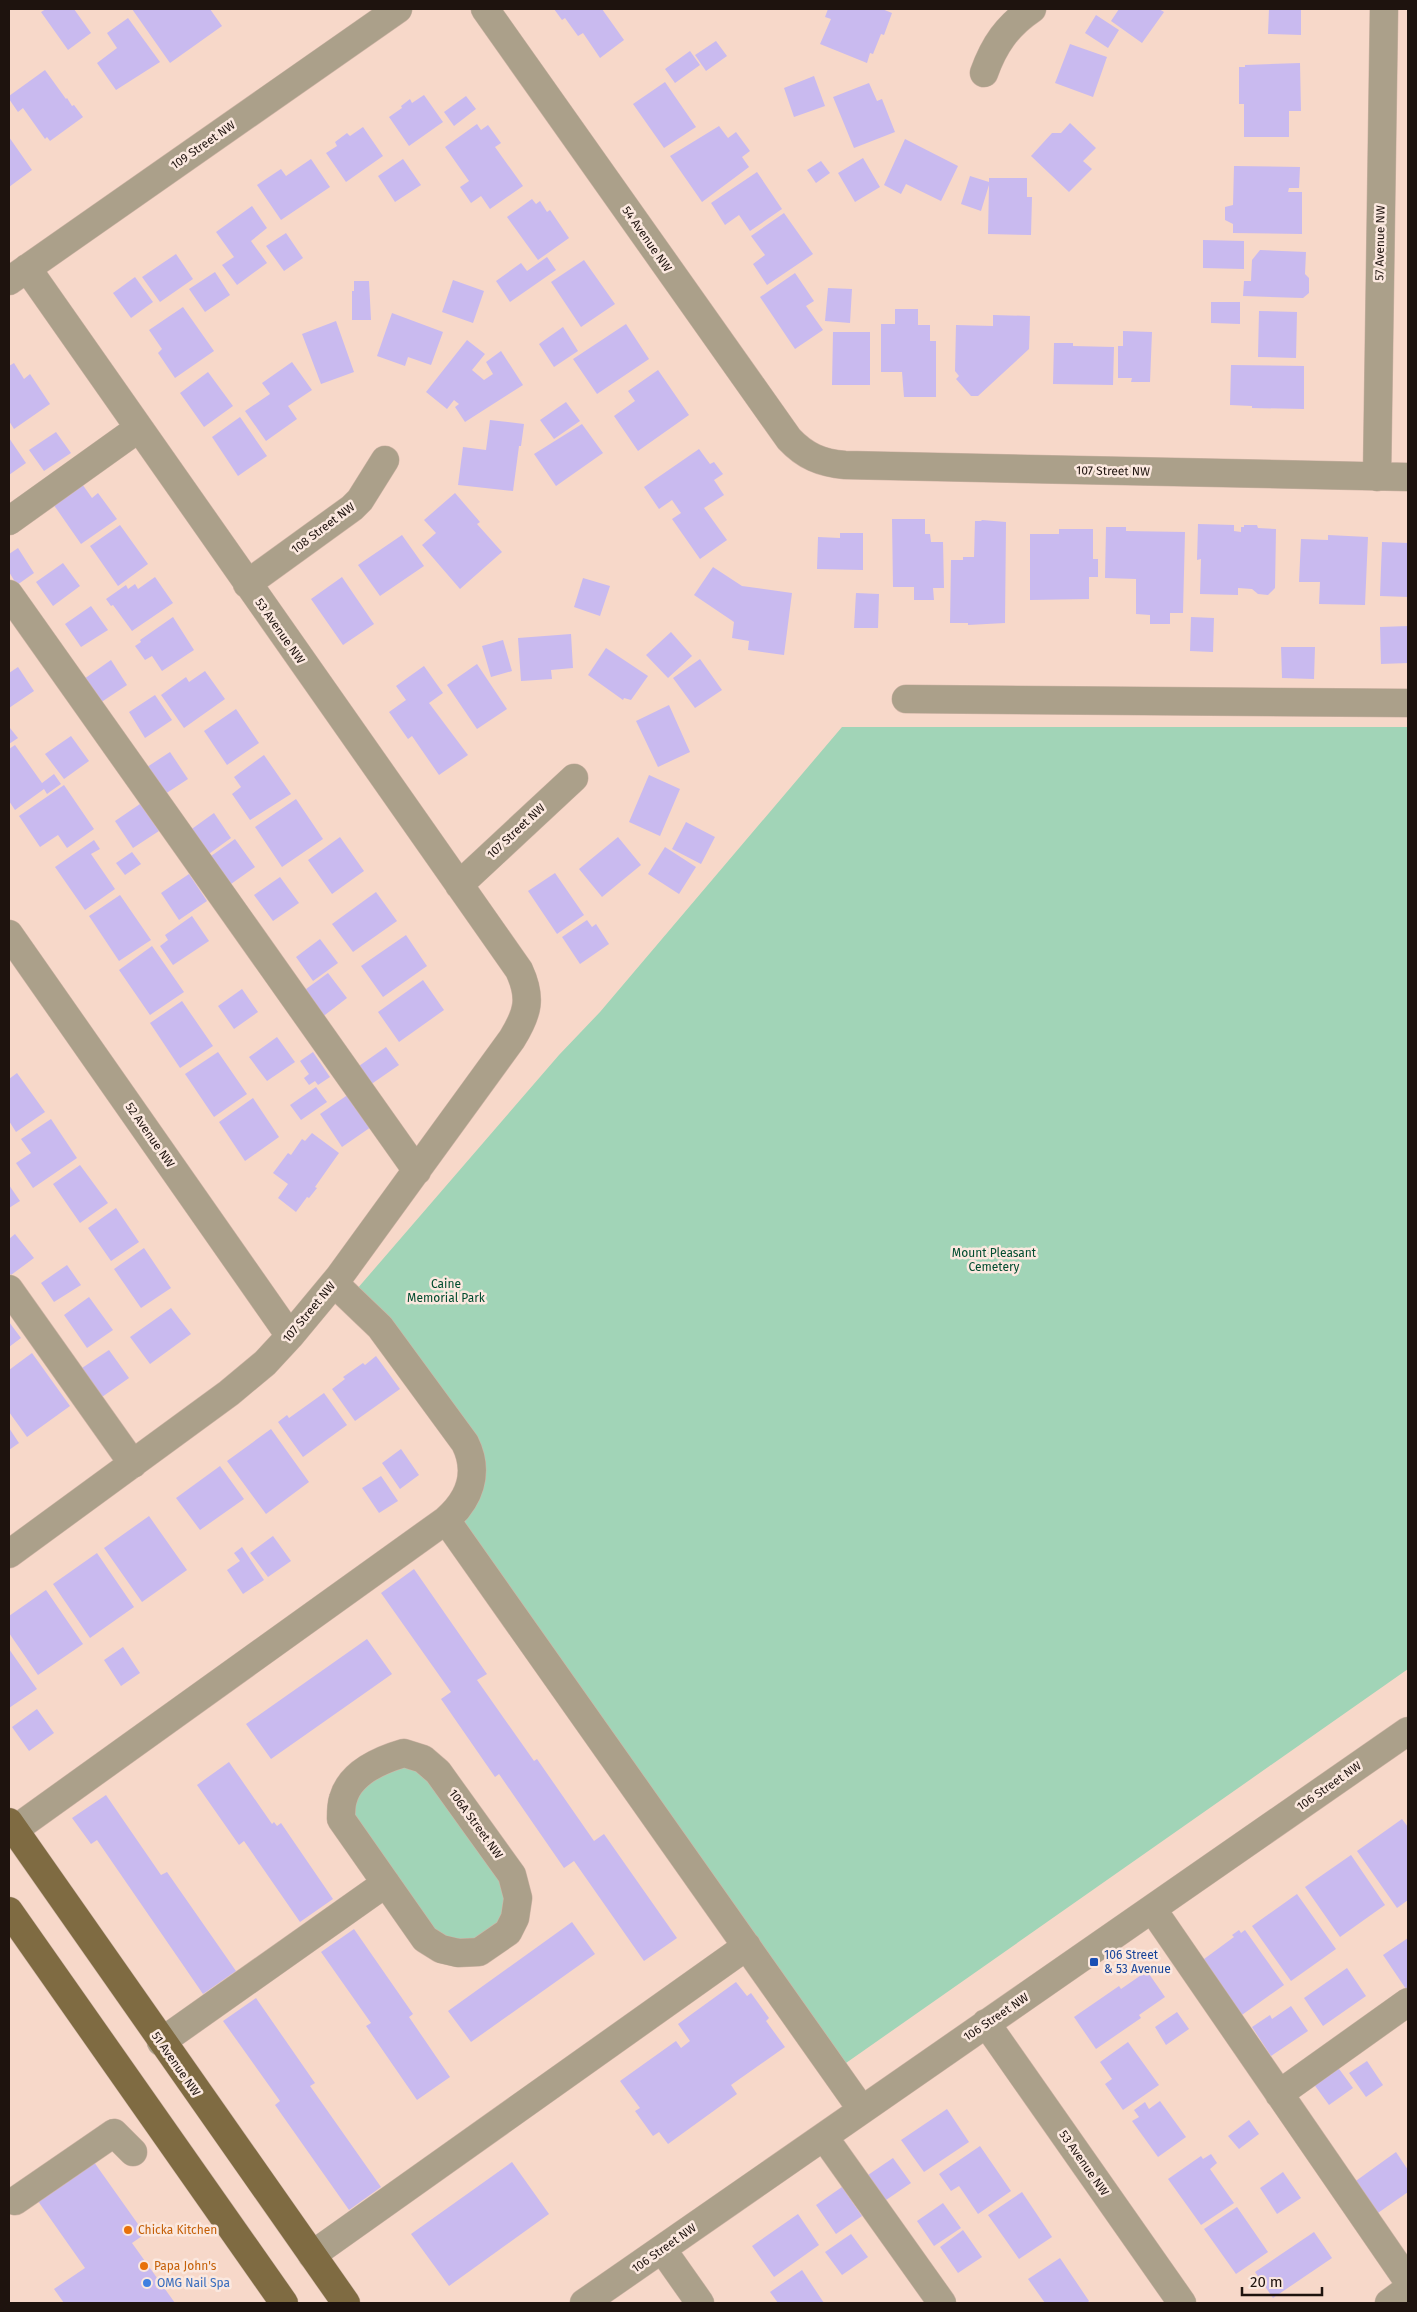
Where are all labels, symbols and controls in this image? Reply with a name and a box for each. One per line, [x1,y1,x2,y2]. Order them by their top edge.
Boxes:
street label: 109 Street NW [168,118,238,172]
street label: 54 Avenue NW [619,204,675,274]
street label: 57 Avenue NW [1372,205,1388,281]
street label: 107 Street NW [1076,463,1150,479]
street label: 108 Street NW [289,500,357,556]
street label: 53 Avenue NW [252,596,308,666]
street label: 107 Street NW [484,801,548,861]
street label: 52 Avenue NW [122,1100,178,1170]
park label: Mount Pleasant Cemetery [952,1246,1037,1274]
park label: Caine Memorial Park [407,1277,486,1305]
street label: 107 Street NW [280,1279,338,1345]
street label: 106 Street NW [1294,1759,1364,1813]
street label: 106A Street NW [446,1787,506,1861]
place label: 106 Street & 53 Avenue [1104,1948,1171,1976]
marker: 106 Street & 53 Avenue [1088,1956,1100,1968]
street label: 106 Street NW [961,1990,1031,2044]
street label: 51 Avenue NW [149,2029,203,2099]
street label: 53 Avenue NW [1056,2128,1112,2198]
street label: 106 Street NW [629,2221,699,2275]
place label: Chicka Kitchen [138,2223,217,2237]
marker: Chicka Kitchen [122,2224,134,2236]
place label: Papa John's [154,2259,217,2273]
marker: Papa John's [138,2260,150,2272]
scale bar [1242,2264,1322,2296]
text: 20 m [1250,2273,1283,2291]
place label: OMG Nail Spa [157,2276,230,2290]
marker: OMG Nail Spa [141,2277,153,2289]

